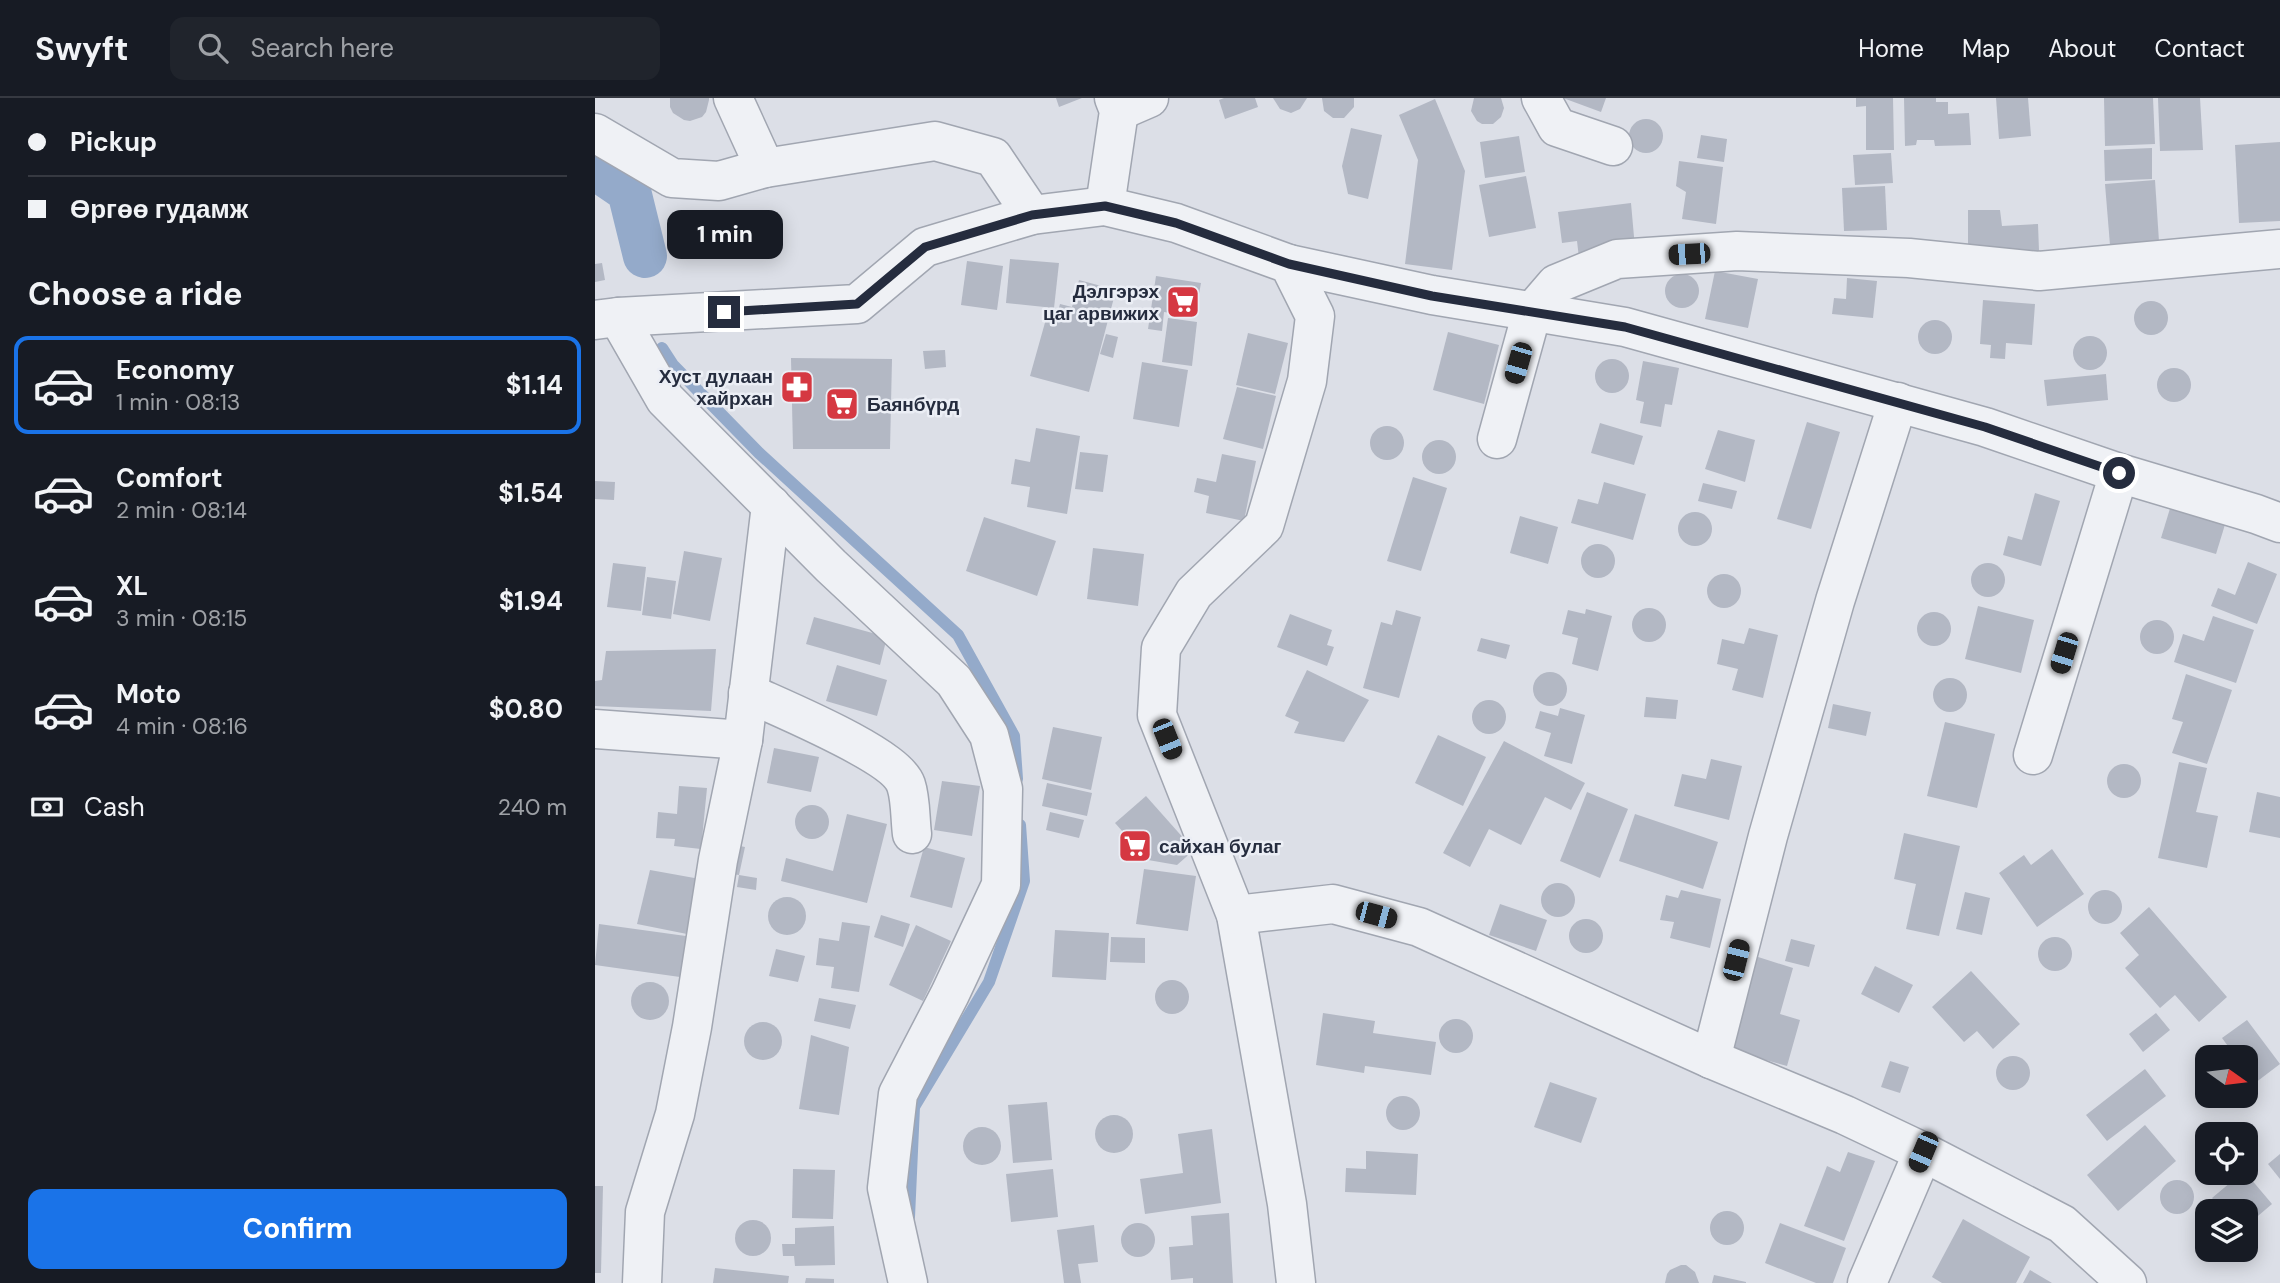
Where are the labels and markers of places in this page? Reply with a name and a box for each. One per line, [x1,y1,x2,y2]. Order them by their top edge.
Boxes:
place label: Дэлгэрэх цаг арвижих [1043,279,1159,326]
supermarket icon: Дэлгэрэх цаг арвижих [1164,283,1202,321]
place label: Хуст дулаан хайрхан [659,364,773,411]
pharmacy icon: Хуст дулаан хайрхан [778,368,816,406]
supermarket icon: Баянбүрд [823,385,861,423]
place label: Баянбүрд [867,392,959,417]
supermarket icon: сайхан булаг [1116,827,1154,865]
place label: сайхан булаг [1159,834,1282,859]

